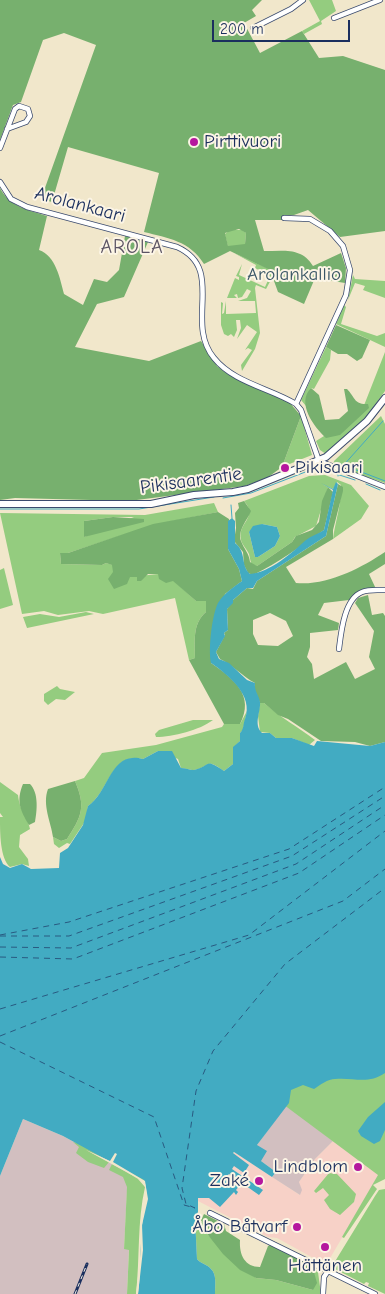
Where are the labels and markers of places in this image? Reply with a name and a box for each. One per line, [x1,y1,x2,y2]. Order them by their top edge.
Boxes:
place label: Pirttivuori [204,131,281,153]
marker: Pirttivuori [188,136,200,148]
place label: Pikisaari [295,457,363,479]
marker: Pikisaari [279,462,291,474]
place label: Lindblom [274,1156,348,1178]
marker: Lindblom [352,1161,364,1173]
place label: Zaké [210,1170,249,1192]
marker: Zaké [253,1175,265,1187]
place label: Åbo Båtvarf [192,1216,287,1238]
marker: Åbo Båtvarf [291,1221,303,1233]
marker: Hättänen [319,1241,331,1253]
place label: Hättänen [288,1255,362,1277]

